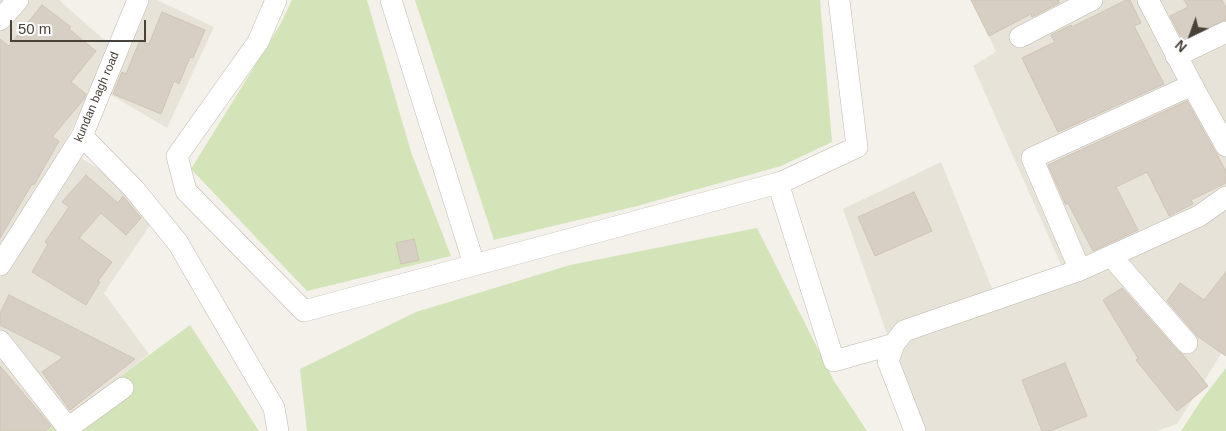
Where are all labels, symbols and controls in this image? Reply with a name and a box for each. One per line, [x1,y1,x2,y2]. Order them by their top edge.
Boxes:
scale bar [12,10,149,42]
north arrow [1166,10,1216,60]
text: 50 m [18,20,51,37]
text: N [1172,37,1190,55]
street label: kundan bagh road [71,50,123,144]

